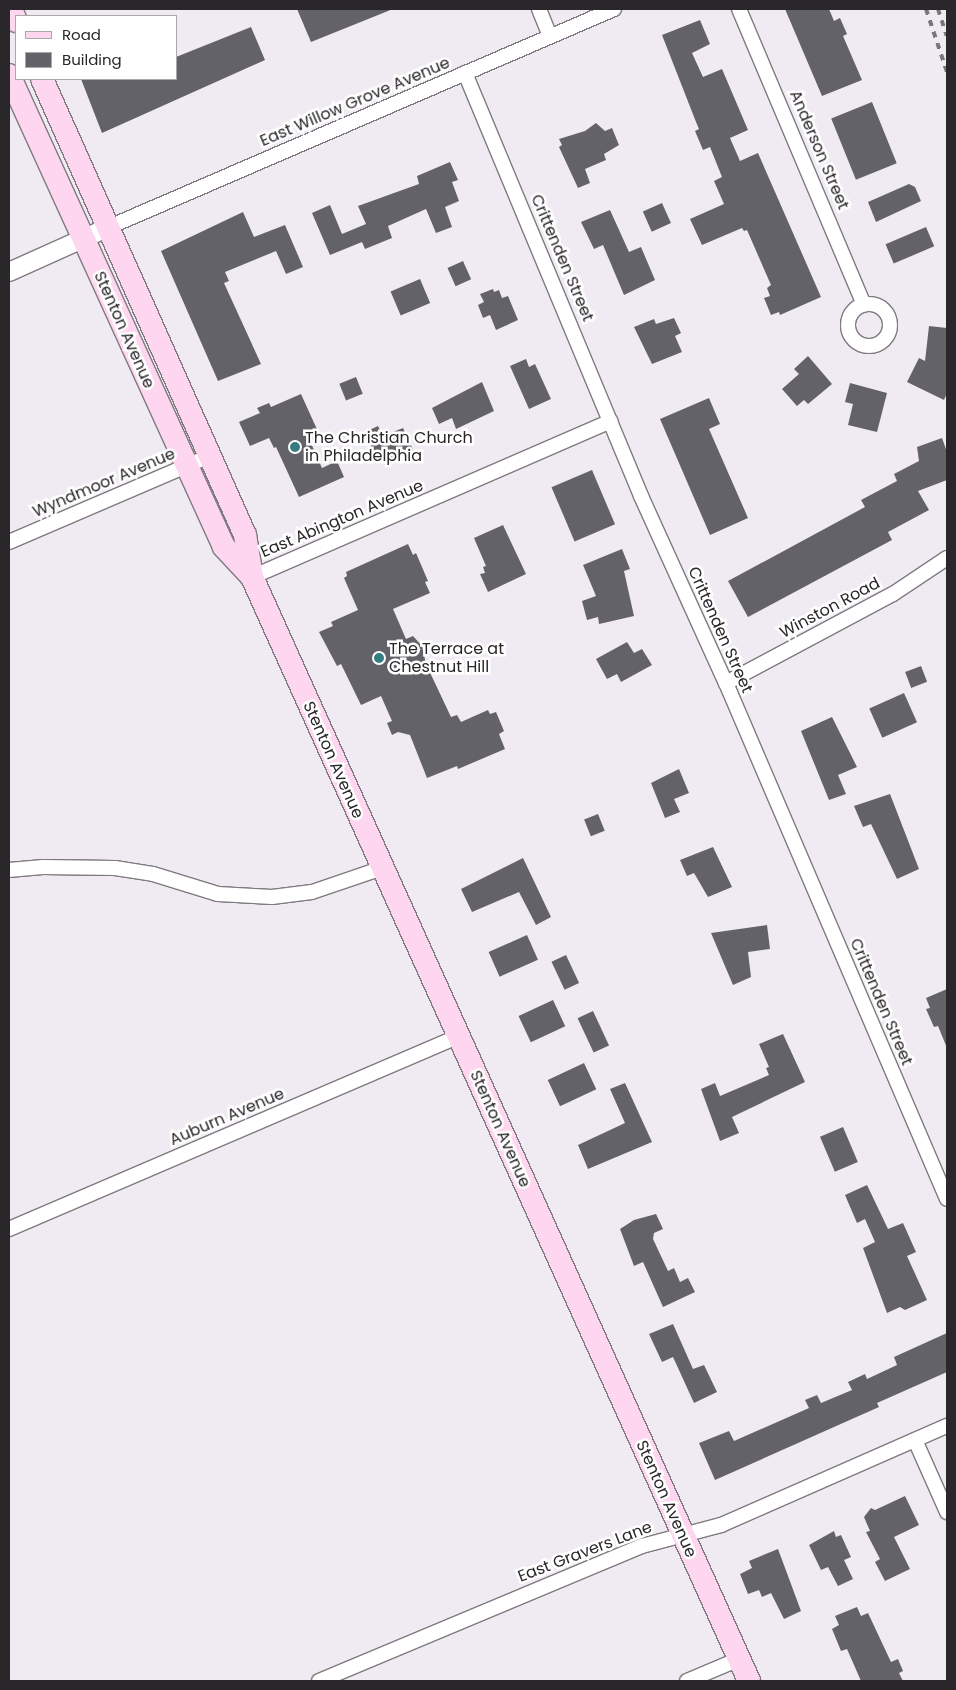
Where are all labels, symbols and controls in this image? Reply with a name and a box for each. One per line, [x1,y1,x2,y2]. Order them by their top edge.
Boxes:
legend [15,15,178,80]
text: Road [62,24,101,45]
text: Building [62,49,122,70]
street label: East Willow Grove Avenue [257,53,453,151]
street label: Anderson Street [785,87,853,213]
street label: Crittenden Street [527,192,597,324]
street label: Stenton Avenue [90,269,158,391]
place label: The Christian Church in Philadelphia [305,428,473,466]
marker: The Christian Church in Philadelphia [289,441,301,453]
street label: Wyndmoor Avenue [30,444,178,522]
street label: East Abington Avenue [258,476,426,562]
street label: Crittenden Street [684,564,756,696]
street label: Winston Road [777,574,883,642]
place label: The Terrace at Chestnut Hill [389,639,504,677]
marker: The Terrace at Chestnut Hill [373,652,385,664]
street label: Stenton Avenue [299,699,367,821]
street label: Crittenden Street [846,936,916,1068]
street label: Stenton Avenue [466,1068,534,1190]
street label: Auburn Avenue [167,1084,287,1150]
street label: Stenton Avenue [632,1438,700,1560]
street label: East Gravers Lane [515,1518,655,1586]

